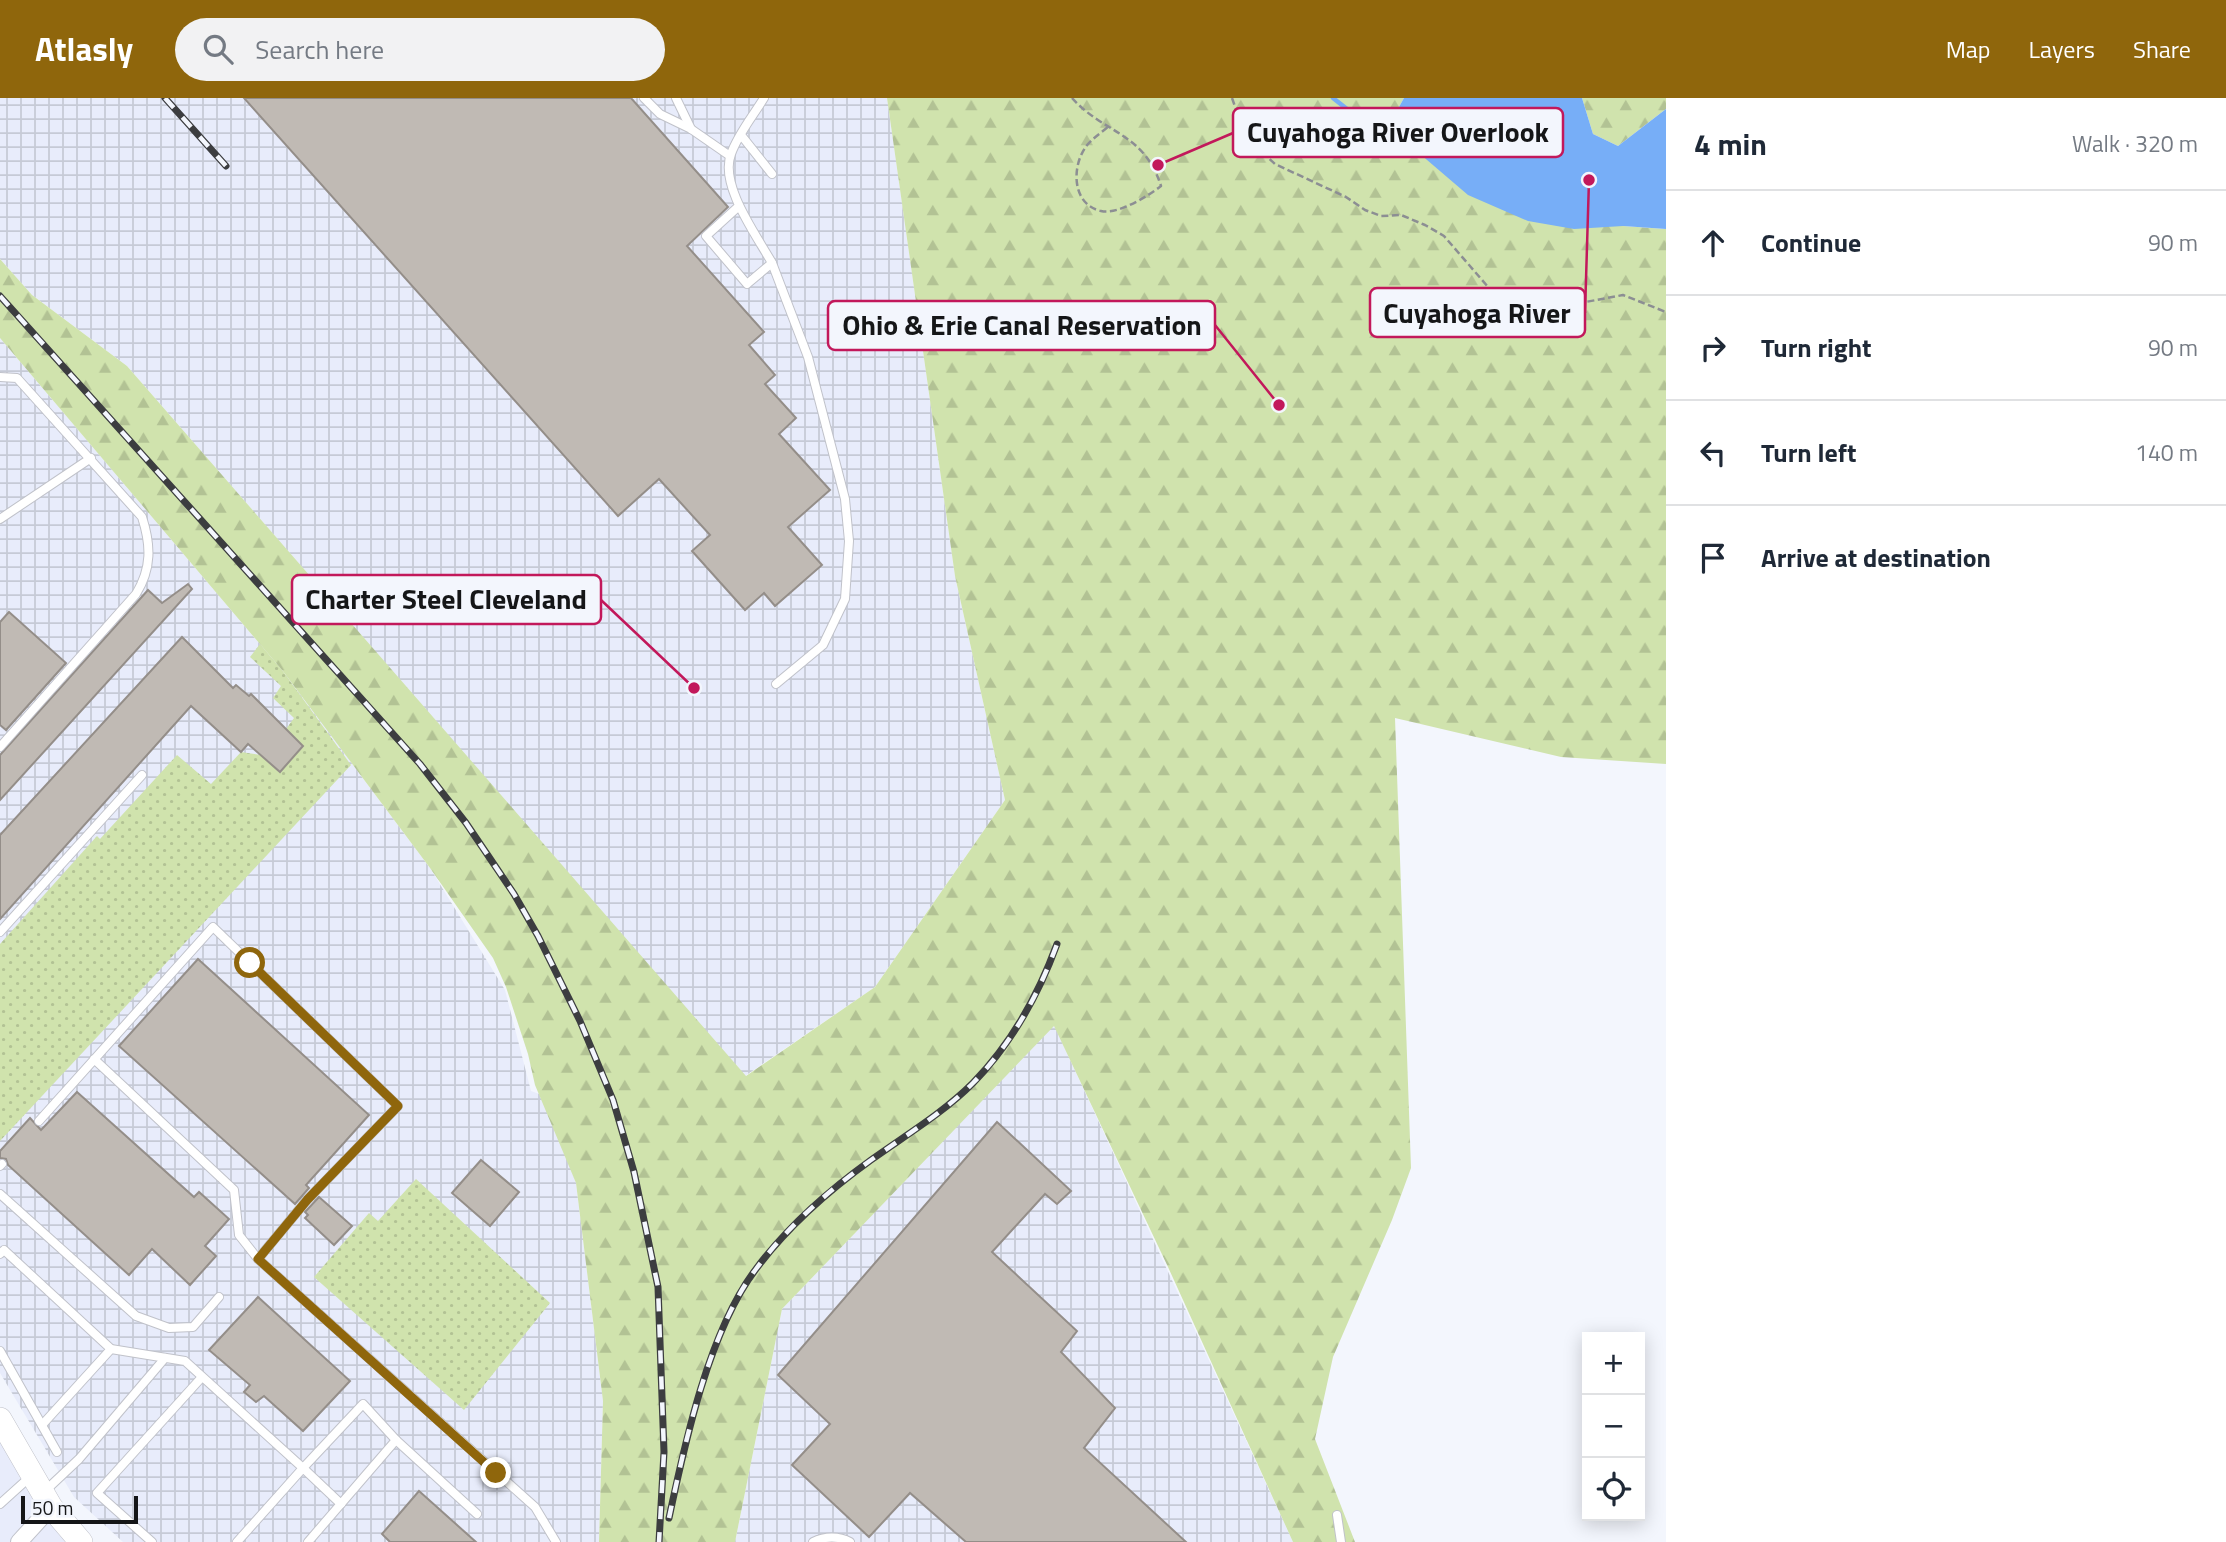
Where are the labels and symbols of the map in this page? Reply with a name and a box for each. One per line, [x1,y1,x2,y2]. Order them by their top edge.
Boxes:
callout: Cuyahoga River Overlook [1233,108,1563,157]
text: Cuyahoga River Overlook [1247,110,1550,153]
callout: Cuyahoga River [1370,288,1585,337]
text: Cuyahoga River [1383,291,1571,334]
callout: Ohio & Erie Canal Reservation [828,301,1215,350]
text: Ohio & Erie Canal Reservation [842,303,1202,346]
callout: Charter Steel Cleveland [292,575,601,624]
text: Charter Steel Cleveland [305,577,587,620]
route start [234,947,265,978]
route end [480,1457,511,1488]
scale bar [21,1493,138,1525]

